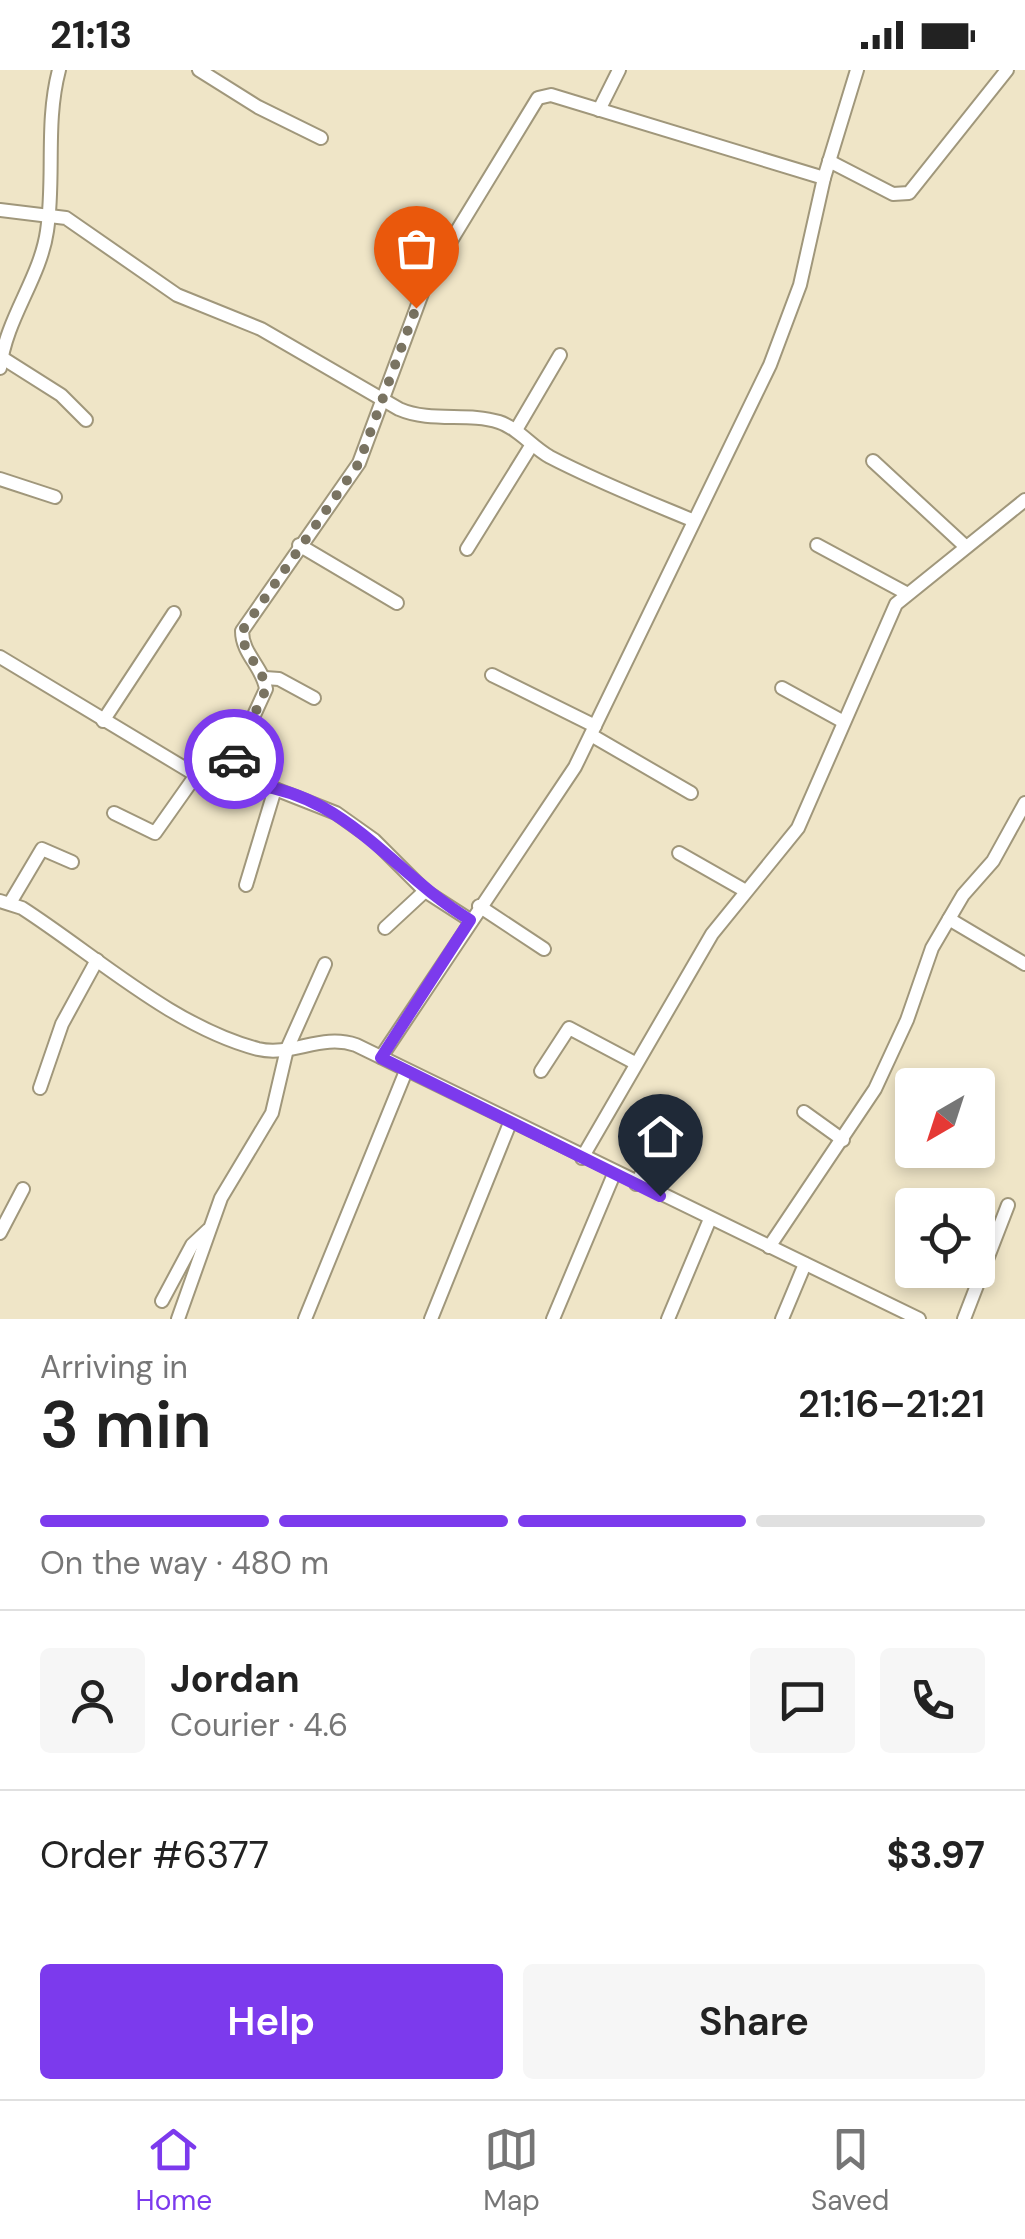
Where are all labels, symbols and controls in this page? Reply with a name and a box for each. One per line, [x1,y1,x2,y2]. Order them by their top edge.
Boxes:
text: 21:13 [50,10,132,60]
pin [374,206,459,309]
icon: bag [389,221,444,276]
courier [184,709,284,809]
icon: car [207,732,262,787]
north arrow [895,1068,995,1168]
map controls [895,1068,995,1288]
pin [618,1094,703,1197]
icon: home [633,1109,688,1164]
button: locate [895,1188,995,1288]
text: Arriving in [40,1346,188,1388]
text: 21:16–21:21 [798,1379,985,1429]
text: 3 min [40,1383,211,1467]
text: On the way · 480 m [40,1542,329,1584]
button: person [40,1648,145,1753]
button: chat [750,1648,855,1753]
button: phone [880,1648,985,1753]
text: Jordan [170,1654,300,1704]
text: Courier · 4.6 [170,1704,348,1746]
text: Order #6377 [40,1830,269,1880]
text: $3.97 [887,1830,985,1880]
button: Help [40,1964,503,2079]
button: Share [523,1964,985,2079]
tab: Home [136,2122,212,2219]
tab: Map [483,2122,540,2219]
tab: Saved [811,2122,889,2219]

